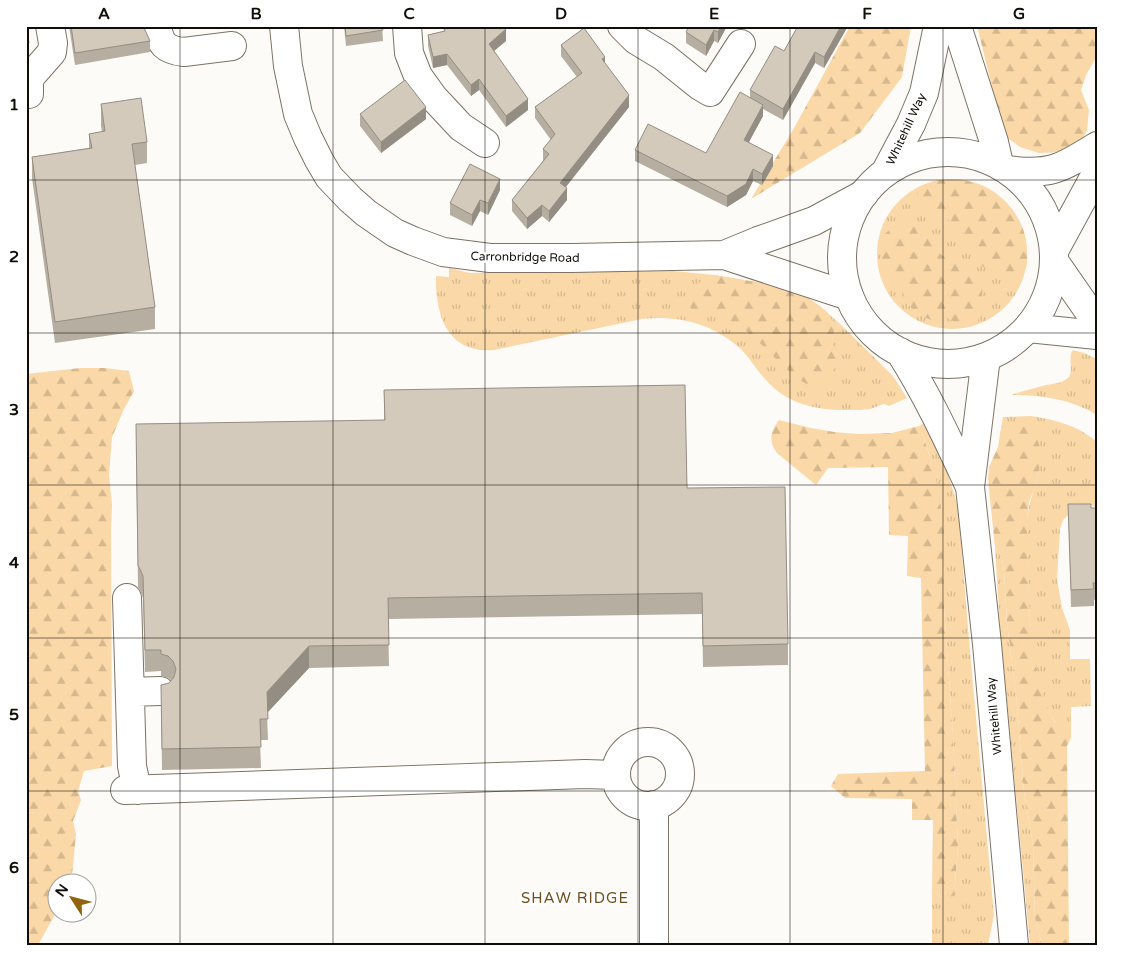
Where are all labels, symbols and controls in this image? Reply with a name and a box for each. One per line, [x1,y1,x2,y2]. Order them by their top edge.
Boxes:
text: A [98,4,110,24]
text: B [250,4,262,24]
text: C [403,4,415,24]
text: D [555,4,567,24]
text: E [709,4,719,24]
text: F [862,4,872,24]
text: G [1013,4,1025,24]
street label: Whitehill Way [883,90,929,167]
text: 1 [9,95,19,115]
text: 2 [9,247,19,267]
street label: Carronbridge Road [470,249,580,265]
text: 3 [9,400,19,420]
text: 4 [9,553,19,573]
street label: Whitehill Way [984,676,1004,755]
text: 5 [9,705,19,725]
text: 6 [9,858,19,878]
north arrow [48,874,98,924]
text: N [52,881,72,900]
district label: SHAW RIDGE [521,889,629,907]

